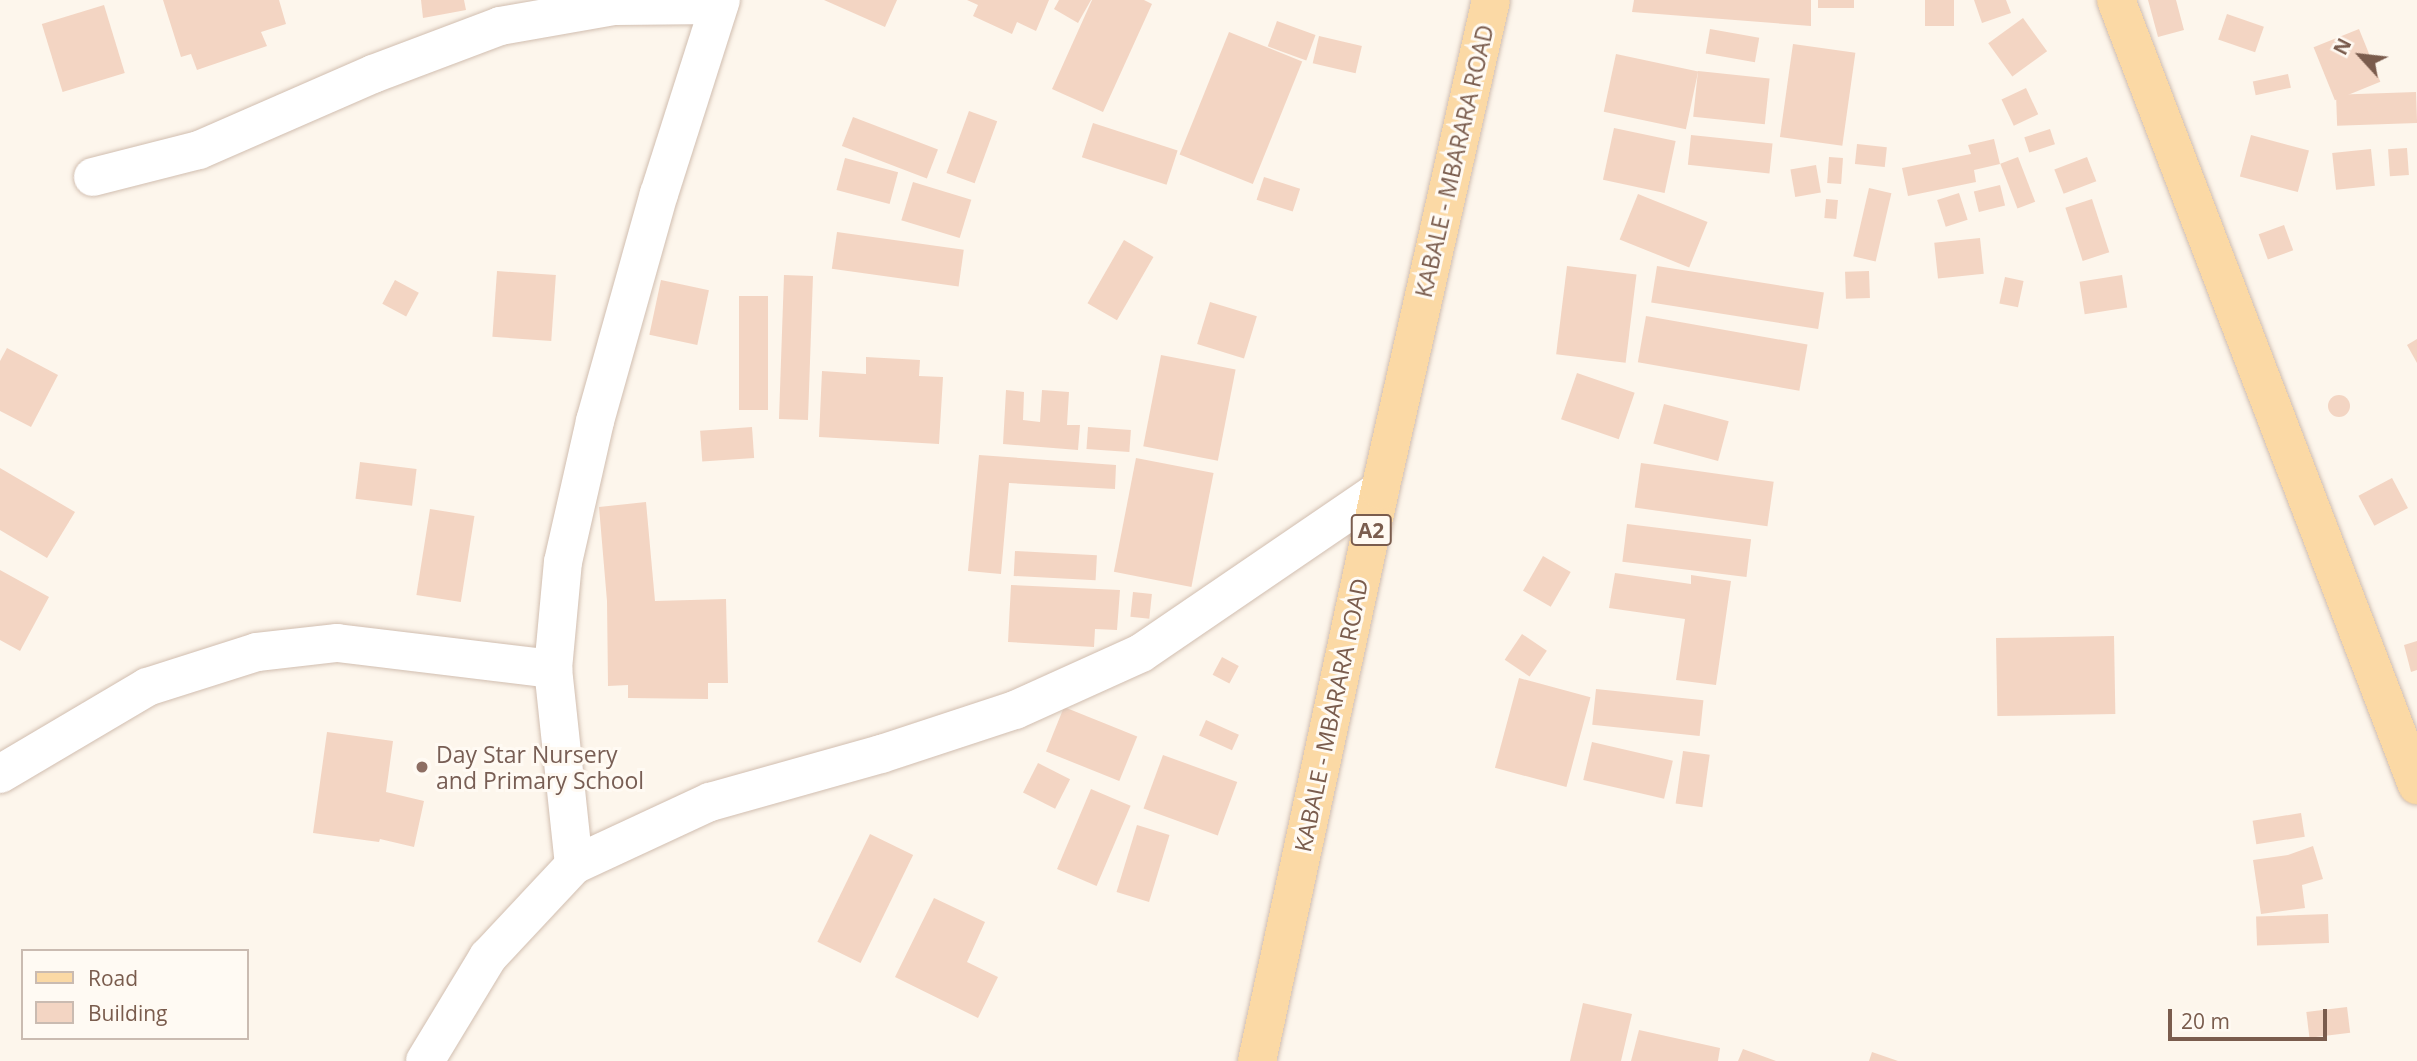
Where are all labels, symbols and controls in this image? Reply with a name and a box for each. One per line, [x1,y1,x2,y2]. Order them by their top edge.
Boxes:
north arrow [2326,21,2396,91]
street label: KABALE - MBARARA ROAD [1409,22,1499,300]
text: N [2327,34,2357,59]
road number: A2 [1350,512,1392,548]
street label: KABALE - MBARARA ROAD [1288,576,1374,854]
place label: Day Star Nursery and Primary School [436,740,644,794]
marker: Day Star Nursery and Primary School [414,759,430,775]
legend [21,949,248,1040]
text: Road [88,964,138,992]
scale bar [2172,995,2331,1038]
text: Building [88,999,167,1027]
text: 20 m [2181,1007,2230,1035]

